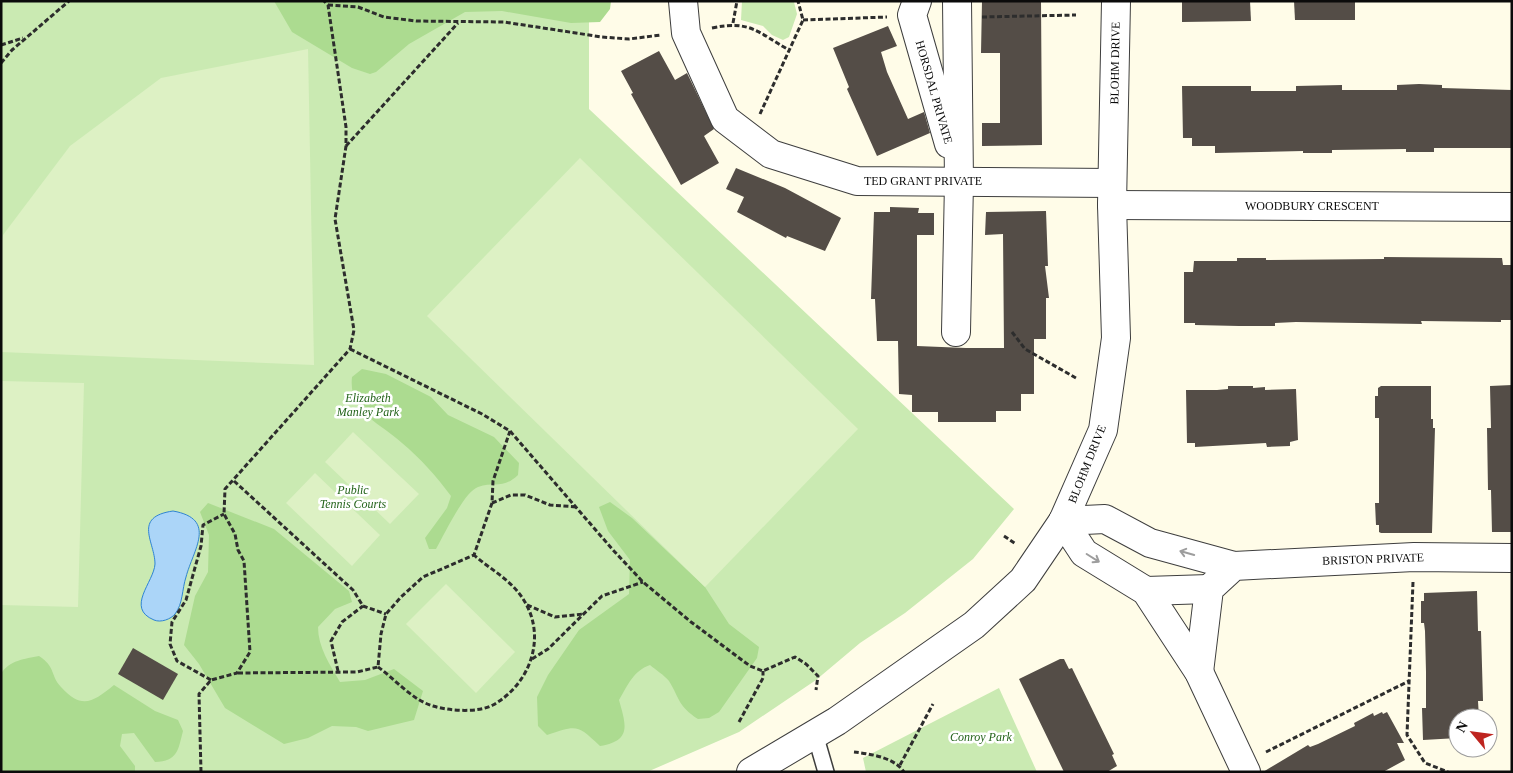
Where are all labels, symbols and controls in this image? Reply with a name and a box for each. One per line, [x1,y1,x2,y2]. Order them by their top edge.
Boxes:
street label: BLOHM DRIVE [1107,21,1123,105]
street label: HORSDAL PRIVATE [913,39,955,145]
street label: TED GRANT PRIVATE [864,174,982,188]
street label: WOODBURY CRESCENT [1245,199,1380,213]
park label: Elizabeth Manley Park [336,391,400,419]
street label: BLOHM DRIVE [1065,423,1109,505]
park label: Public Tennis Courts [320,483,387,511]
one-way arrow [1179,548,1195,557]
street label: BRISTON PRIVATE [1322,550,1424,568]
one-way arrow [1085,554,1099,564]
north arrow [1448,708,1498,758]
text: N [1453,719,1471,735]
park label: Conroy Park [950,730,1013,744]

